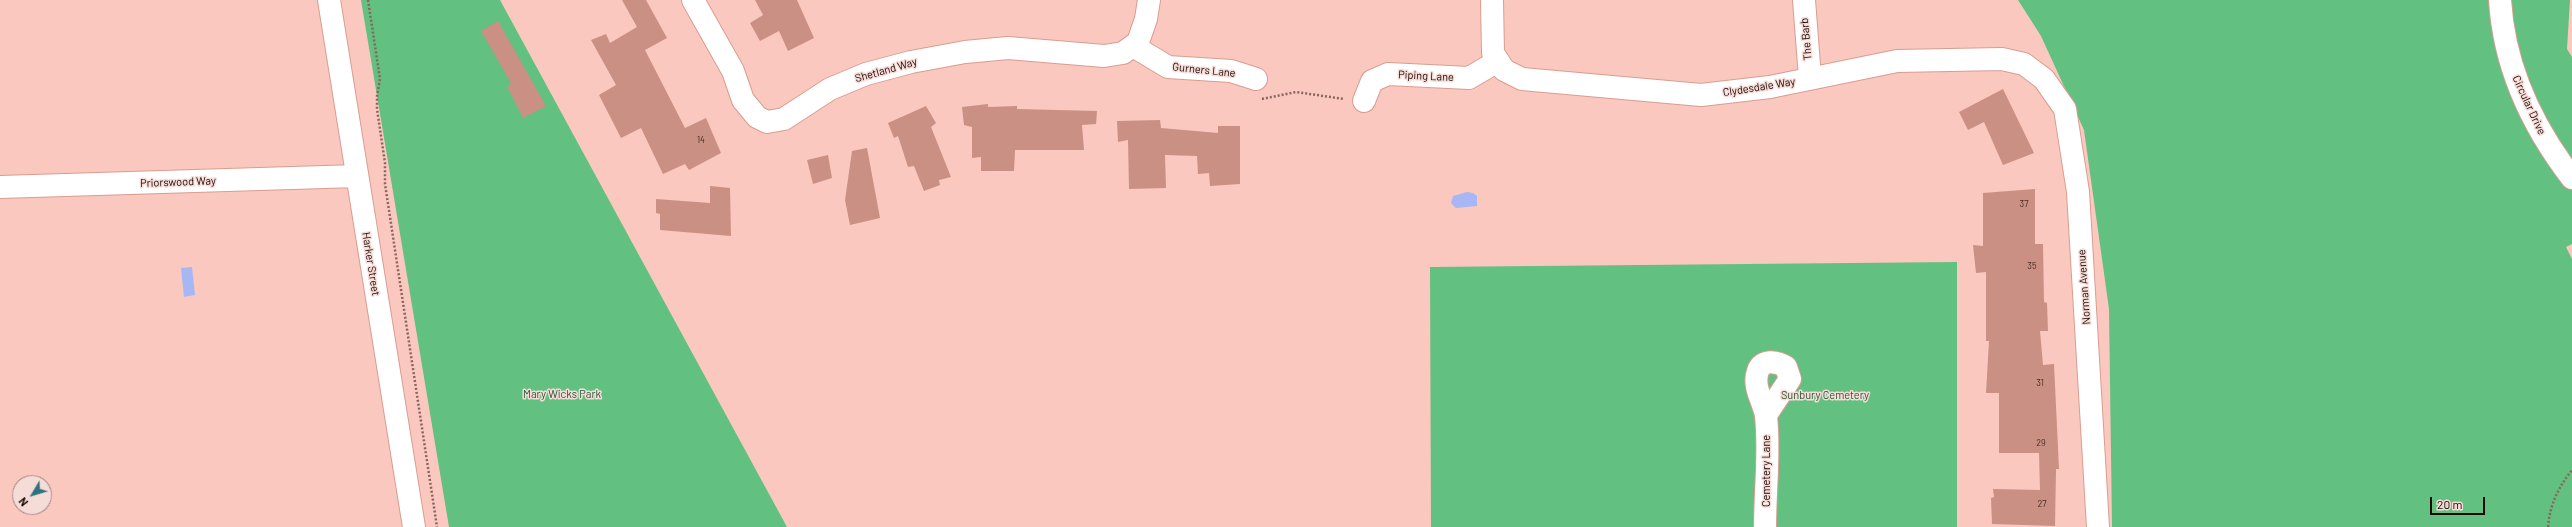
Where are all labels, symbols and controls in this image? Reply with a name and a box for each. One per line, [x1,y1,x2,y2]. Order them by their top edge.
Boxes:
street label: The Barb [1798,17,1814,61]
street label: Shetland Way [853,55,919,85]
street label: Gurners Lane [1172,60,1236,80]
street label: Piping Lane [1398,68,1454,84]
street label: Circular Drive [2510,73,2548,137]
street label: Clydesdale Way [1722,75,1796,99]
house number: 14 [697,135,705,145]
street label: Priorswood Way [140,174,216,190]
house number: 37 [2020,199,2028,209]
street label: Harker Street [359,231,383,297]
street label: Norman Avenue [2075,249,2093,325]
house number: 35 [2027,261,2037,271]
house number: 31 [2036,378,2044,388]
park label: Mary Wicks Park [523,387,601,401]
park label: Sunbury Cemetery [1781,388,1869,402]
street label: Cemetery Lane [1759,435,1773,507]
house number: 29 [2036,438,2046,448]
north arrow [12,475,52,515]
scale bar [2432,489,2487,515]
text: N [16,495,30,509]
text: 20 m [2437,497,2463,511]
house number: 27 [2037,499,2047,509]

